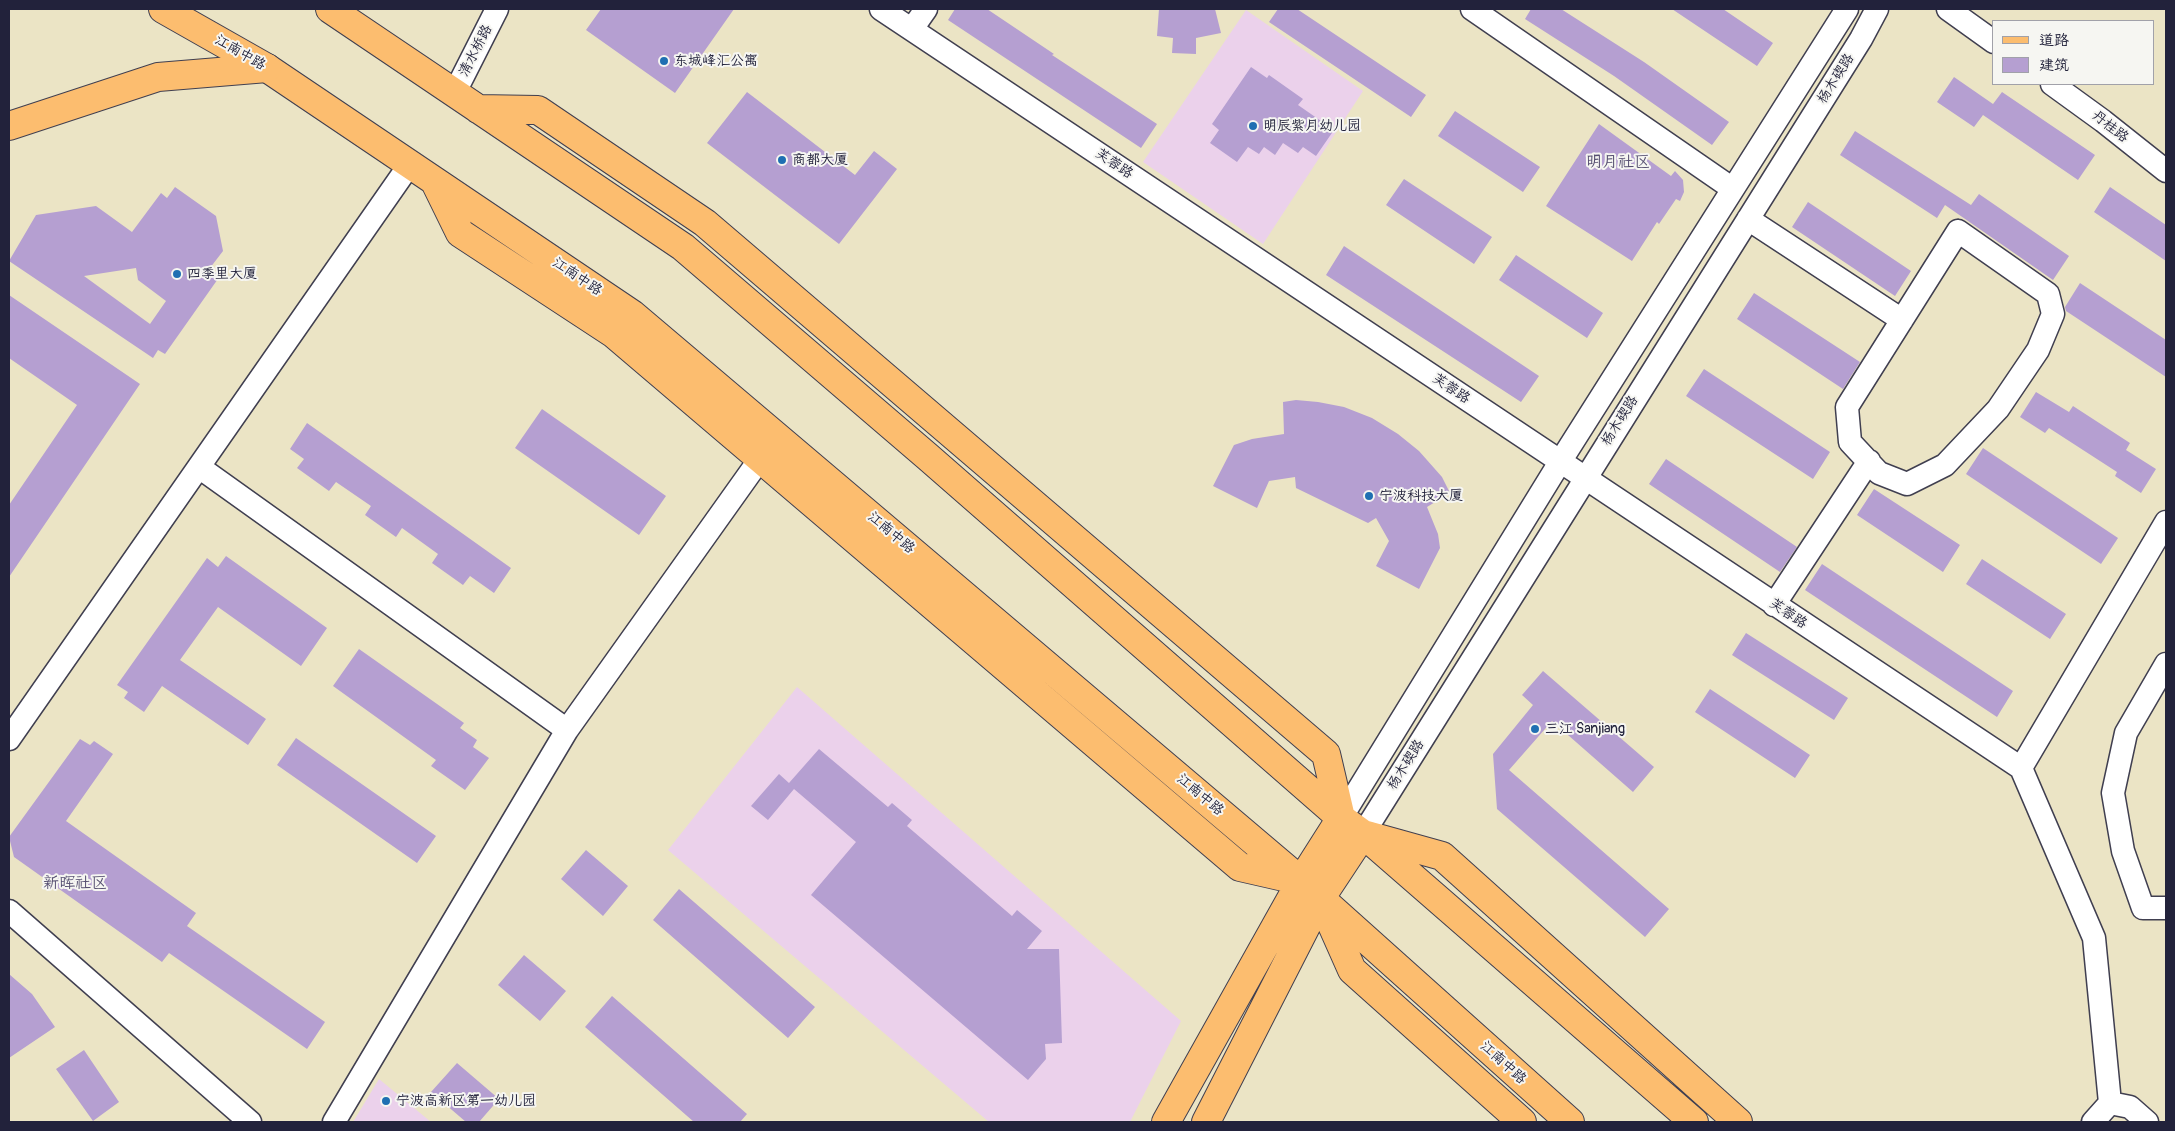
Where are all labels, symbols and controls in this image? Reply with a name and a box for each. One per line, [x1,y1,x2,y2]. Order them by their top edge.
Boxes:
legend [1992,20,2155,85]
street label: 清水桥路 [456,22,496,80]
text: 道路 [2039,31,2069,50]
street label: 江南中路 [212,32,268,74]
street label: 杨木碶路 [1814,51,1858,107]
place label: 东城峰汇公寓 [674,53,758,69]
marker: 东城峰汇公寓 [658,55,670,67]
text: 建筑 [2039,56,2069,75]
street label: 丹桂路 [2088,107,2132,147]
place label: 明辰紫月幼儿园 [1263,118,1361,134]
marker: 明辰紫月幼儿园 [1247,120,1259,132]
street label: 芙蓉路 [1092,145,1136,183]
place label: 商都大厦 [792,152,848,168]
district label: 明月社区 [1586,153,1650,173]
marker: 商都大厦 [776,154,788,166]
street label: 江南中路 [549,254,605,300]
place label: 四季里大厦 [187,266,257,282]
marker: 四季里大厦 [171,268,183,280]
street label: 芙蓉路 [1429,370,1473,408]
street label: 杨木碶路 [1598,393,1642,449]
place label: 宁波科技大厦 [1379,488,1463,504]
marker: 宁波科技大厦 [1363,490,1375,502]
street label: 江南中路 [864,509,918,557]
street label: 芙蓉路 [1766,595,1810,633]
place label: 三江 Sanjiang [1545,721,1625,737]
marker: 三江 Sanjiang [1529,723,1541,735]
street label: 杨木碶路 [1384,737,1428,793]
street label: 江南中路 [1173,771,1227,819]
district label: 新晖社区 [43,874,107,894]
street label: 江南中路 [1477,1038,1529,1088]
place label: 宁波高新区第一幼儿园 [396,1093,536,1109]
marker: 宁波高新区第一幼儿园 [380,1095,392,1107]

